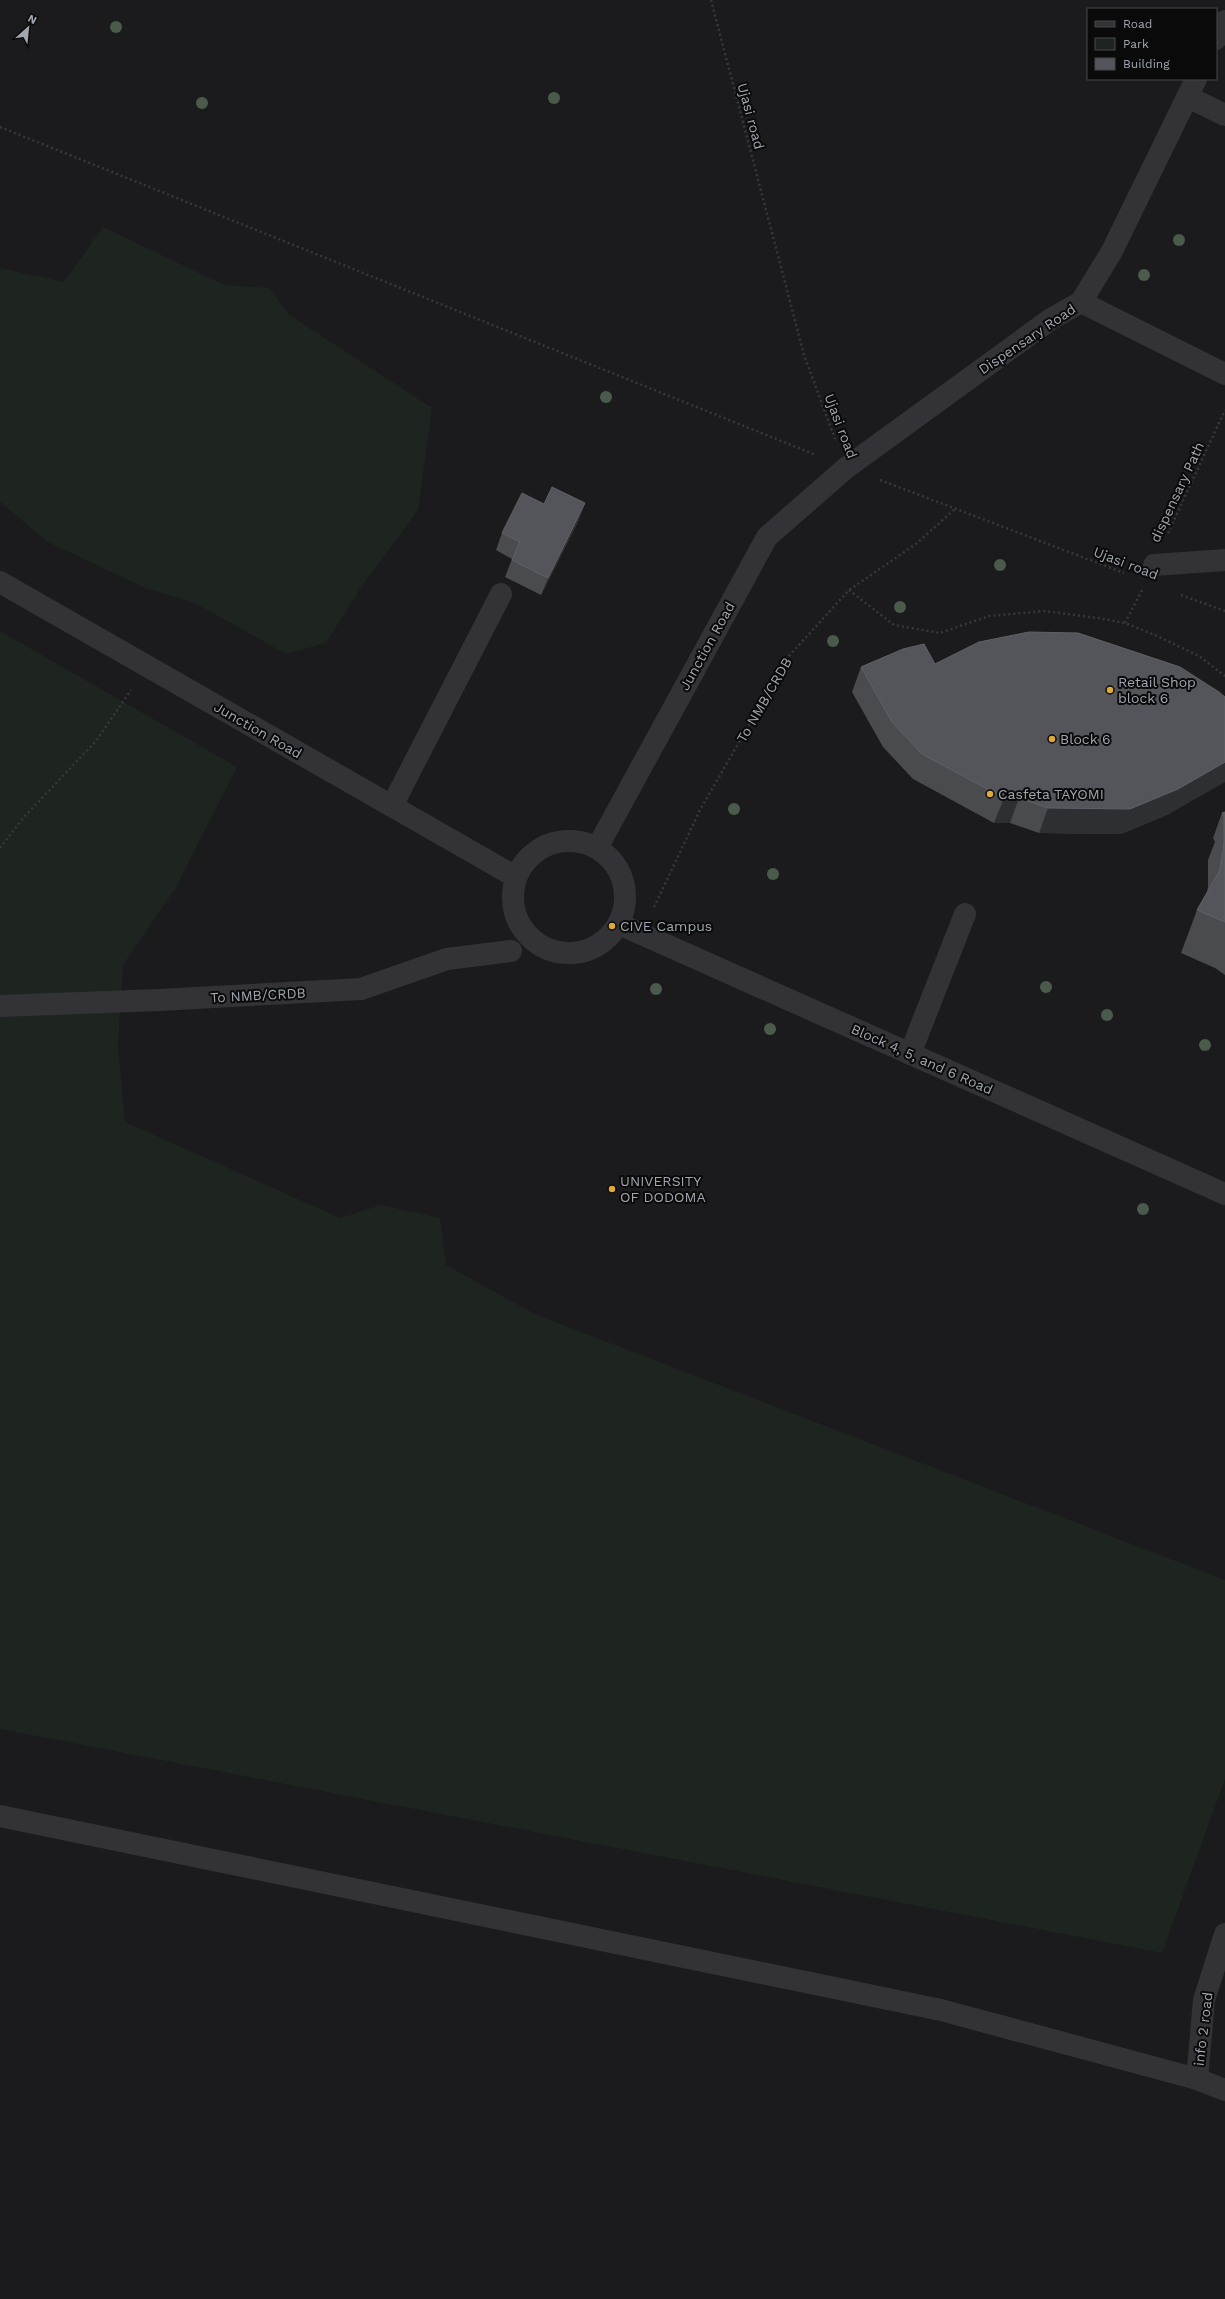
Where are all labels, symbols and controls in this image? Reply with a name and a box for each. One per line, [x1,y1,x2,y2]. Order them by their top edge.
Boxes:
north arrow [8,8,48,48]
legend [1087,8,1217,80]
text: N [26,12,39,27]
text: Road [1123,17,1152,31]
text: Park [1123,37,1149,51]
text: Building [1123,57,1170,71]
street label: Ujasi road [734,81,768,151]
street label: Dispensary Road [975,301,1079,377]
street label: Ujasi road [821,391,861,461]
street label: dispensary Path [1147,439,1207,545]
street label: Ujasi road [1091,543,1161,583]
street label: Junction Road [676,599,738,693]
street label: To NMB/CRDB [733,655,795,745]
place label: Retail Shop block 6 [1118,674,1196,706]
marker: Retail Shop block 6 [1105,685,1115,695]
street label: Junction Road [211,698,305,762]
place label: Block 6 [1060,731,1111,747]
marker: Block 6 [1047,734,1057,744]
place label: Casfeta TAYOMI [998,786,1104,802]
marker: Casfeta TAYOMI [985,789,995,799]
place label: CIVE Campus [620,918,712,934]
marker: CIVE Campus [607,921,617,931]
street label: To NMB/CRDB [210,985,306,1005]
street label: Block 4, 5, and 6 Road [849,1021,995,1097]
place label: UNIVERSITY OF DODOMA [620,1173,706,1205]
marker: UNIVERSITY OF DODOMA [607,1184,617,1194]
street label: info 2 road [1191,1991,1215,2067]

